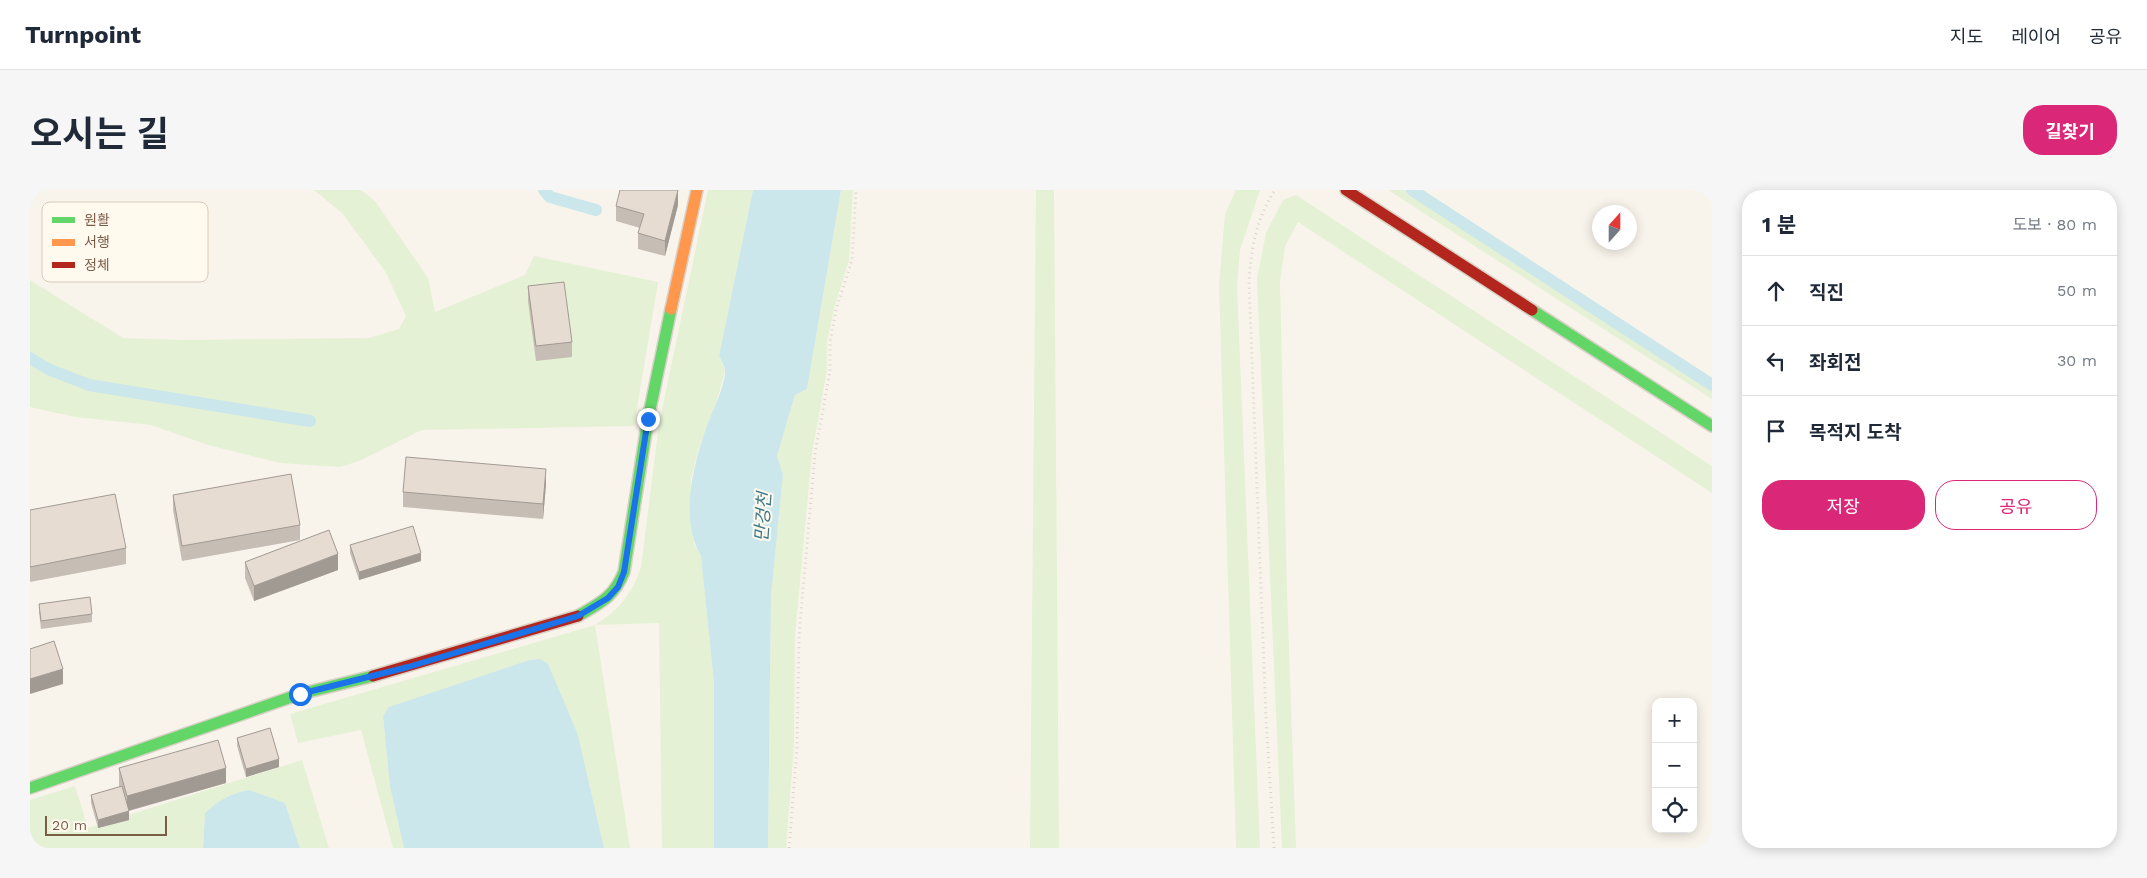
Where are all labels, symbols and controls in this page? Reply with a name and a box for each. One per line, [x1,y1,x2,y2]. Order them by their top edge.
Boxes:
text: Turnpoint [25,21,141,49]
text: 지도 [1950,26,1983,47]
text: 레이어 [2011,26,2061,47]
text: 공유 [2089,26,2122,47]
button: 길찾기 [2023,105,2117,155]
text: 오시는 길 [30,113,169,155]
legend [42,202,208,282]
north arrow [1592,205,1637,250]
text: 원활 [84,212,110,228]
text: 1 분 [1762,212,1796,237]
text: 도보 · 80 m [2013,215,2097,234]
text: 서행 [84,234,110,250]
text: 정체 [84,257,110,273]
icon: ahead [1762,277,1790,305]
text: 직진 [1809,281,1844,304]
text: 50 m [2057,281,2097,300]
icon: left [1762,347,1790,375]
text: 좌회전 [1809,351,1861,374]
text: 30 m [2057,351,2097,370]
route end [637,408,660,431]
icon: arrive [1762,417,1790,445]
text: 목적지 도착 [1809,421,1902,444]
button: 저장 [1762,480,1925,530]
button: 공유 [1935,480,2097,530]
water label: 만겅천 [750,489,775,542]
route start [289,683,312,706]
map controls [1652,698,1697,833]
button: + [1652,698,1697,743]
button: − [1652,743,1697,788]
button: locate [1652,788,1697,833]
scale bar [45,813,168,836]
text: 20 m [52,817,87,833]

